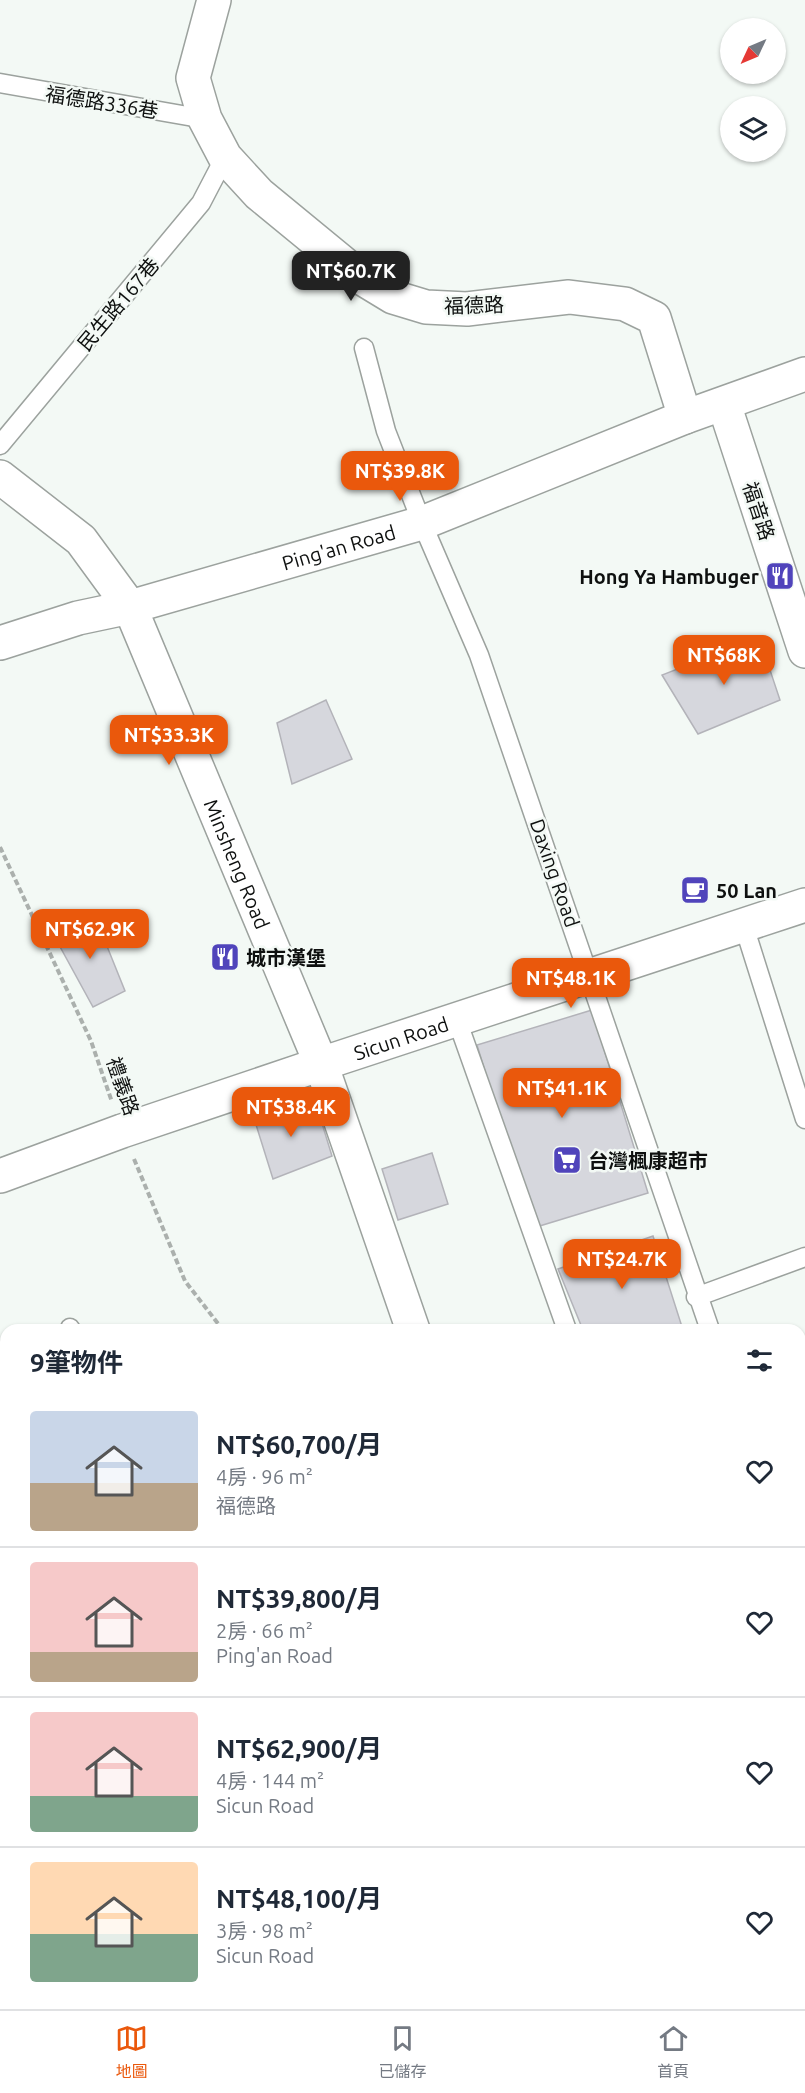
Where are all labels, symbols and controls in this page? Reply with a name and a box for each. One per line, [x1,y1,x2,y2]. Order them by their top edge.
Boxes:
north arrow [720,18,786,84]
map controls [720,18,786,162]
street label: 福德路336巷 [44,82,160,122]
button: layers [720,96,786,162]
pin: NT$60.7K [289,251,413,302]
street label: 民生路167巷 [73,253,163,355]
text: NT$60.7K [306,259,396,282]
street label: 福德路 [444,292,504,318]
pin: NT$39.8K [338,451,462,502]
text: NT$39.8K [355,459,445,482]
street label: 福音路 [739,479,779,543]
street label: Ping'an Road [279,520,398,574]
restaurant icon: Hong Ya Hambuger [764,560,796,592]
place label: Hong Ya Hambuger [579,565,760,588]
pin: NT$68K [675,635,773,686]
text: NT$68K [687,643,761,666]
pin: NT$33.3K [107,715,231,766]
text: NT$33.3K [124,723,214,746]
street label: Minsheng Road [200,796,275,932]
street label: Daxing Road [526,816,584,930]
cafe icon: 50 Lan [679,874,711,906]
place label: 50 Lan [716,879,777,902]
pin: NT$62.9K [28,909,152,960]
text: NT$62.9K [45,917,135,940]
restaurant icon: 城市漢堡 [209,941,241,973]
place label: 城市漢堡 [246,946,326,969]
pin: NT$48.1K [509,958,633,1009]
text: NT$48.1K [526,966,616,989]
street label: Sicun Road [351,1012,451,1064]
street label: 禮義路 [102,1054,144,1118]
pin: NT$41.1K [500,1068,624,1119]
text: NT$41.1K [517,1076,607,1099]
pin: NT$38.4K [229,1087,353,1138]
text: NT$38.4K [246,1095,336,1118]
supermarket icon: 台灣楓康超市 [551,1144,583,1176]
place label: 台灣楓康超市 [588,1149,708,1172]
pin: NT$24.7K [560,1239,684,1290]
text: NT$24.7K [577,1247,667,1270]
icon: filters [743,1344,776,1377]
text: 9筆物件 [30,1348,123,1377]
text: NT$60,700/月 [216,1430,382,1459]
icon: home [78,1435,150,1507]
icon: heart [743,1455,776,1488]
text: 4房 · 96 m² [216,1465,313,1488]
text: 福德路 [216,1494,276,1517]
text: NT$39,800/月 [216,1584,382,1613]
icon: home [78,1586,150,1658]
icon: heart [743,1606,776,1639]
text: 2房 · 66 m² [216,1619,313,1642]
text: Ping'an Road [216,1644,333,1667]
text: NT$62,900/月 [216,1734,382,1763]
icon: home [78,1736,150,1808]
icon: heart [743,1756,776,1789]
text: 4房 · 144 m² [216,1769,324,1792]
text: Sicun Road [216,1794,314,1817]
text: NT$48,100/月 [216,1884,382,1913]
icon: home [78,1886,150,1958]
icon: heart [743,1906,776,1939]
text: 3房 · 98 m² [216,1919,313,1942]
text: Sicun Road [216,1944,314,1967]
tab: 地圖 [115,2022,148,2082]
tab: 已儲存 [378,2022,427,2082]
tab: 首頁 [657,2022,690,2082]

